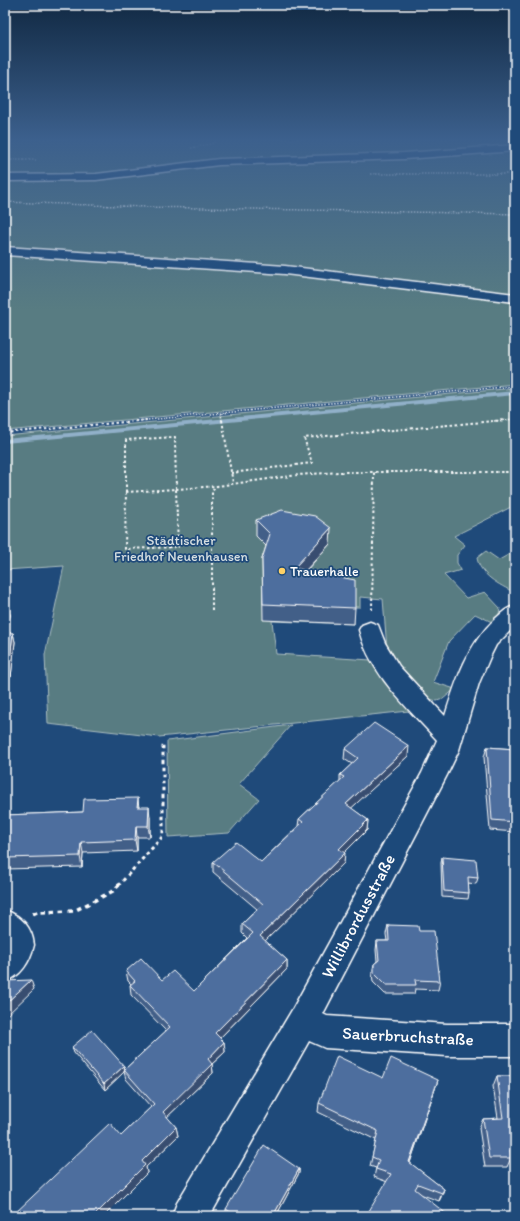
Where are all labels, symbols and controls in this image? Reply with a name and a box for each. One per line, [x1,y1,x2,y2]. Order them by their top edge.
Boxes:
park label: Städtischer Friedhof Neuenhausen [114,532,249,565]
place label: Trauerhalle [290,563,359,580]
marker: Trauerhalle [277,566,287,576]
street label: Willibrordusstraße [317,851,399,981]
street label: Sauerbruchstraße [342,1023,474,1049]

